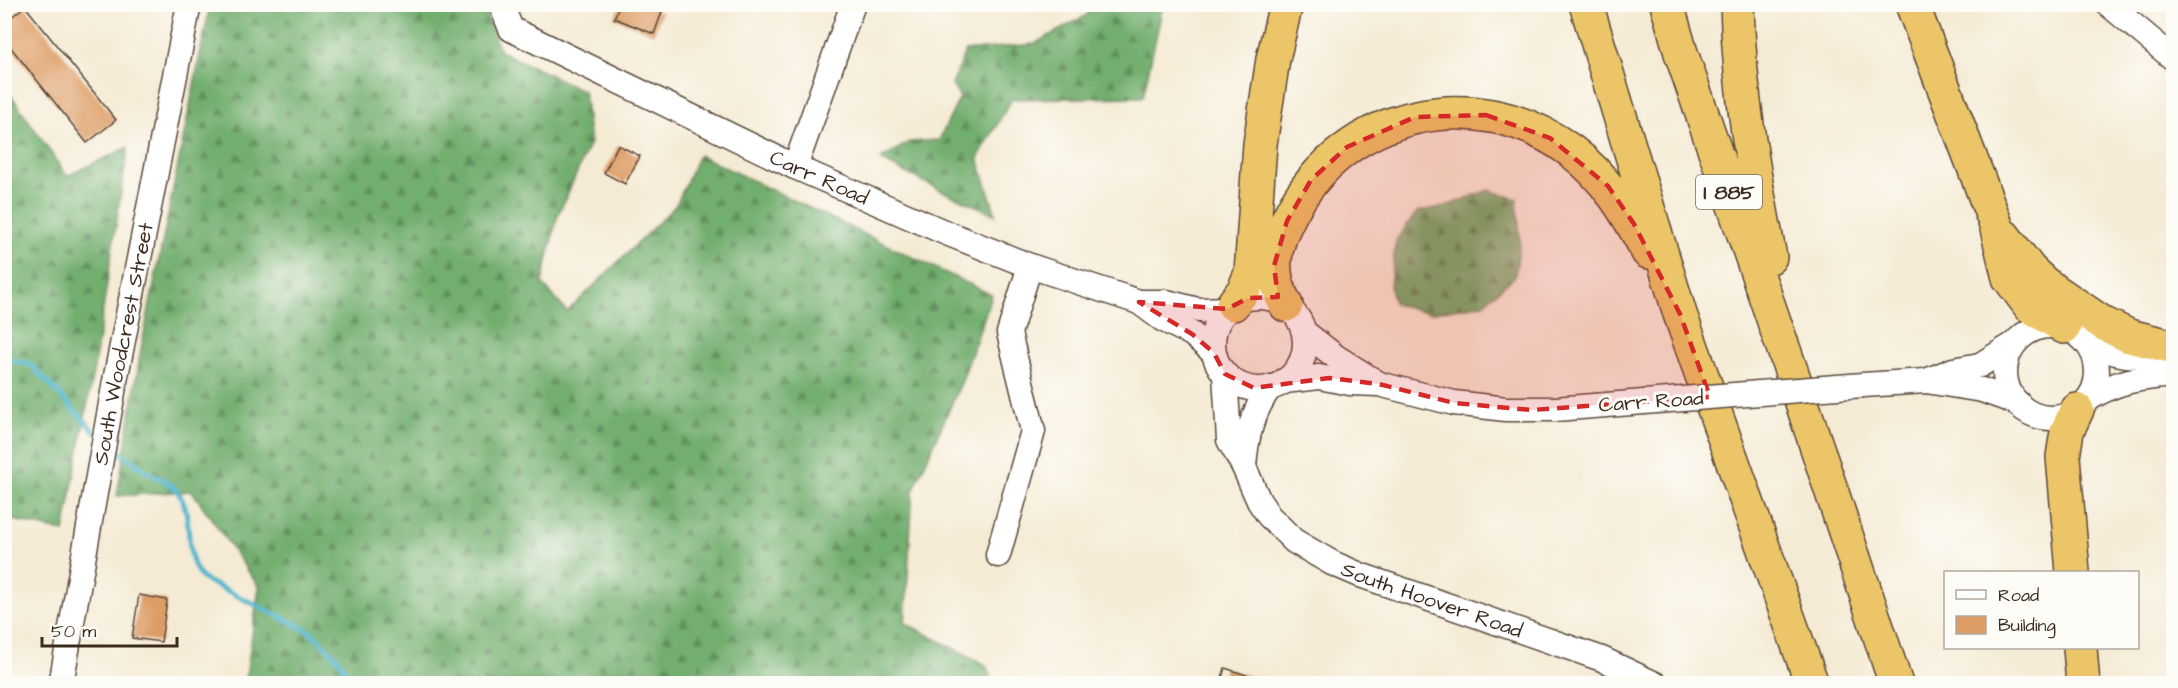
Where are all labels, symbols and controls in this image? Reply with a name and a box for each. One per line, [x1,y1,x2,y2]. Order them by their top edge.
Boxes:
street label: Carr Road [765,143,873,212]
road number: I 885 [1696,175,1762,209]
street label: South Woodcrest Street [86,220,161,467]
street label: Carr Road [1597,383,1705,420]
street label: South Hoover Road [1337,555,1527,645]
legend [1944,571,2139,649]
text: Road [1998,583,2039,608]
scale bar [42,610,177,648]
text: Building [1998,613,2056,639]
text: 50 m [51,619,96,644]

